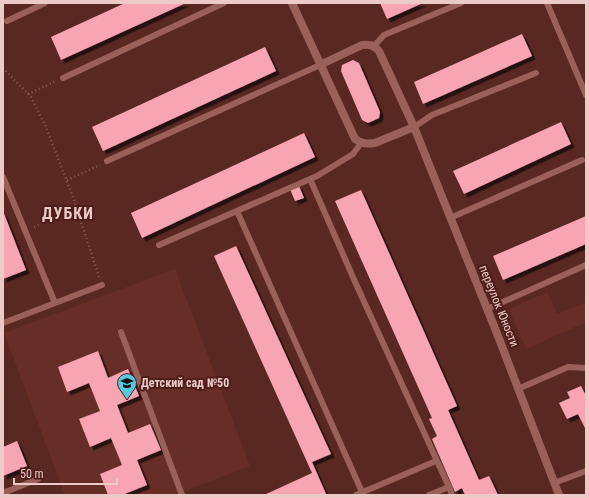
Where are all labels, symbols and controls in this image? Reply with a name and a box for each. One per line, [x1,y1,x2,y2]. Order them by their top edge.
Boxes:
district label: ДУБКИ [42,204,94,223]
street label: переулок Юности [476,263,522,349]
school or university icon: Детский сад №50 [116,372,138,400]
place label: Детский сад №50 [141,376,229,390]
scale bar [14,460,117,486]
text: 50 m [20,467,44,481]

